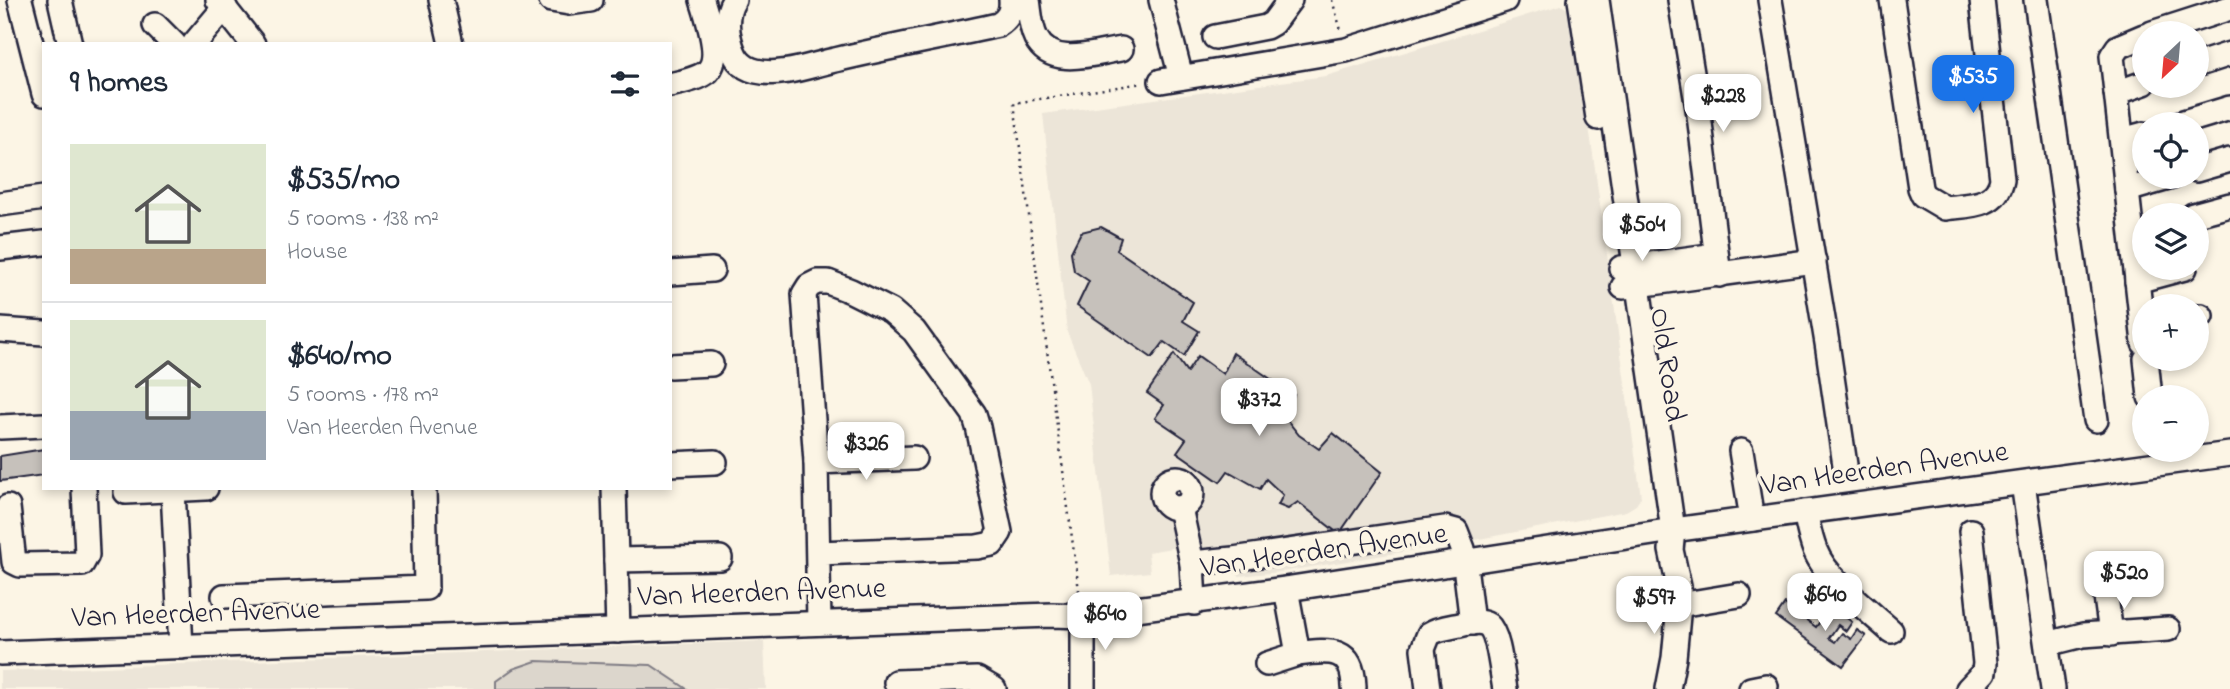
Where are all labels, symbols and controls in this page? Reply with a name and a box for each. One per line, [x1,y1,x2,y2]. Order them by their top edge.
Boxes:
north arrow [2132,21,2208,98]
map controls [2132,21,2209,462]
pin: $535 [1932,55,2014,115]
text: $535 [1948,61,1998,94]
text: 9 homes [70,62,168,106]
icon: filters [606,65,644,103]
pin: $228 [1682,74,1764,134]
text: $228 [1700,80,1746,113]
button: locate [2132,112,2209,189]
text: $535/mo [287,159,400,203]
icon: home [126,172,210,256]
text: 5 rooms · 138 m² [287,203,439,236]
button: layers [2132,203,2209,280]
pin: $504 [1601,204,1683,263]
text: $504 [1619,209,1665,242]
text: House [287,236,347,269]
button: + [2132,294,2209,371]
street label: Old Road [1636,305,1696,425]
text: $640/mo [287,335,392,379]
icon: home [126,348,210,432]
pin: $372 [1218,378,1300,438]
text: 5 rooms · 178 m² [287,379,439,412]
text: $372 [1237,384,1281,417]
button: − [2132,385,2209,462]
text: Van Heerden Avenue [287,412,478,445]
pin: $326 [825,422,907,482]
text: $326 [844,428,888,461]
street label: Van Heerden Avenue [1758,431,2012,509]
street label: Van Heerden Avenue [1197,513,1451,591]
pin: $520 [2083,552,2165,611]
text: $520 [2100,557,2148,590]
street label: Van Heerden Avenue [636,568,887,620]
pin: $640 [1784,574,1866,633]
pin: $597 [1613,576,1695,636]
text: $640 [1803,579,1847,612]
text: $597 [1632,582,1676,615]
street label: Van Heerden Avenue [70,589,321,641]
pin: $640 [1064,592,1146,652]
text: $640 [1083,598,1127,631]

